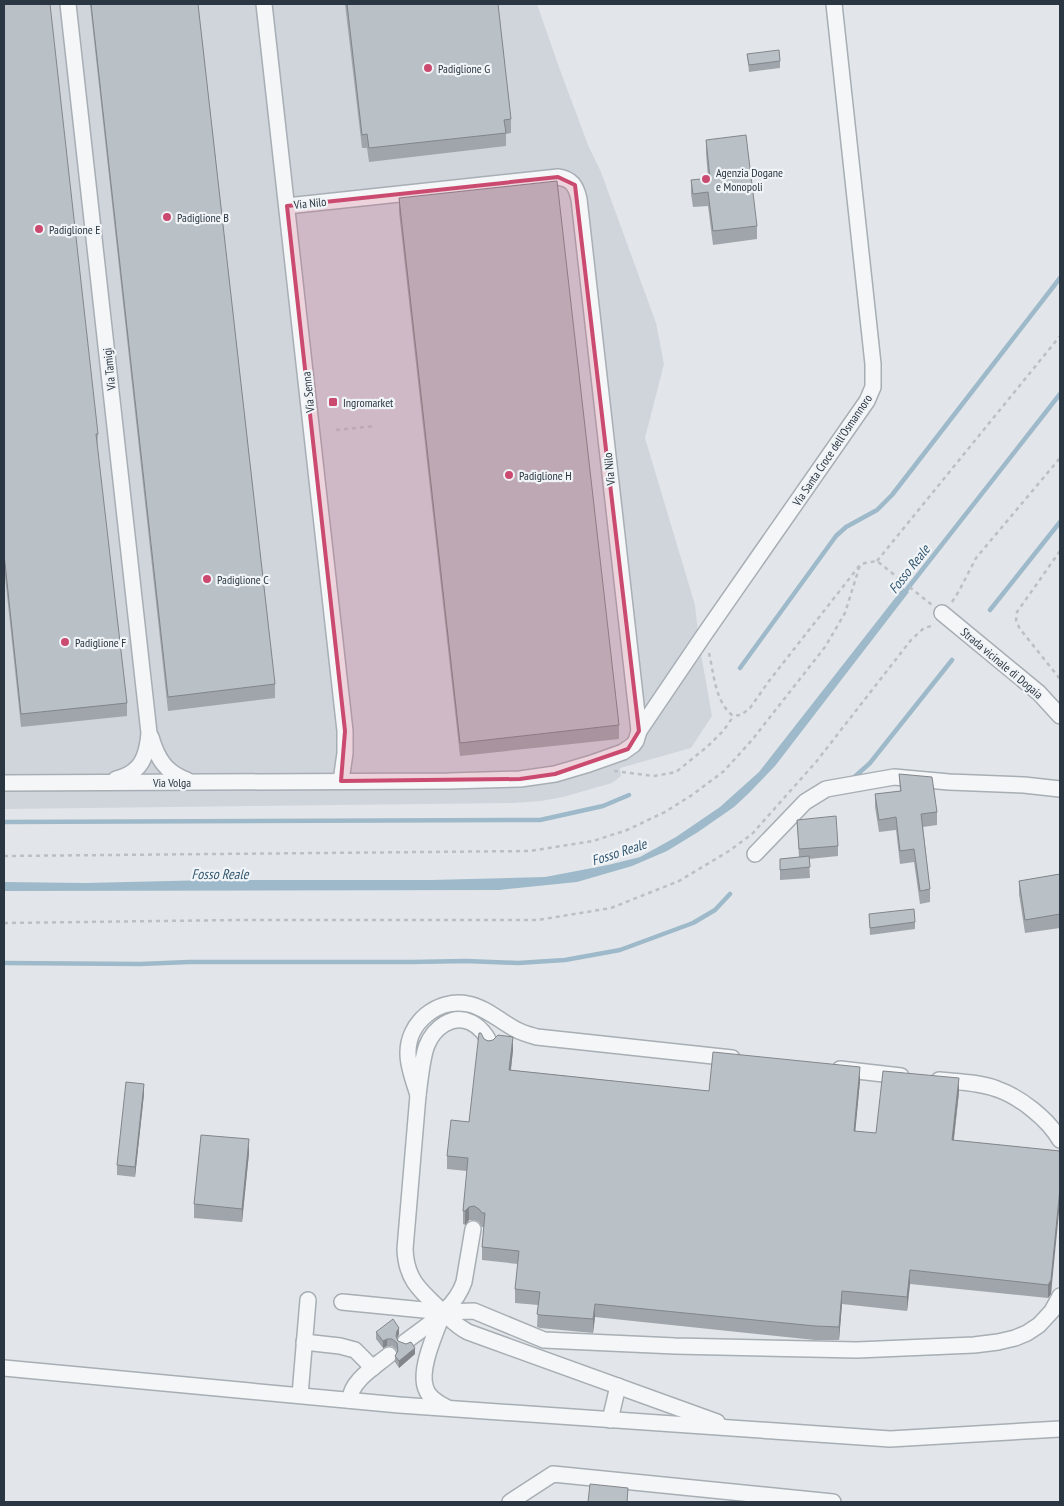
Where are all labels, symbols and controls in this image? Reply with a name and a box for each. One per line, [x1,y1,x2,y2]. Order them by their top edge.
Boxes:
place label: Padiglione G [438,61,490,76]
marker: Padiglione G [422,62,434,74]
place label: Agenzia Dogane e Monopoli [716,165,783,194]
marker: Agenzia Dogane e Monopoli [700,173,712,185]
street label: Via Nilo [292,194,327,212]
place label: Padiglione B [177,210,229,225]
marker: Padiglione B [161,211,173,223]
place label: Padiglione E [49,222,100,237]
marker: Padiglione E [33,223,45,235]
street label: Via Tamigi [99,347,119,392]
street label: Via Senna [298,371,318,414]
street label: Via Santa Croce dell'Osmannoro [788,391,875,510]
place label: Ingromarket [343,395,394,410]
marker: Ingromarket [327,396,339,408]
street label: Via Nilo [600,452,618,487]
place label: Padiglione H [519,468,572,483]
marker: Padiglione H [503,469,515,481]
water label: Fosso Reale [884,540,934,597]
place label: Padiglione C [217,572,269,587]
marker: Padiglione C [201,573,213,585]
street label: Strada vicinale di Dogaia [958,624,1046,702]
place label: Padiglione F [75,635,126,650]
marker: Padiglione F [59,636,71,648]
street label: Via Volga [152,775,191,790]
water label: Fosso Reale [589,834,650,869]
water label: Fosso Reale [192,865,250,883]

